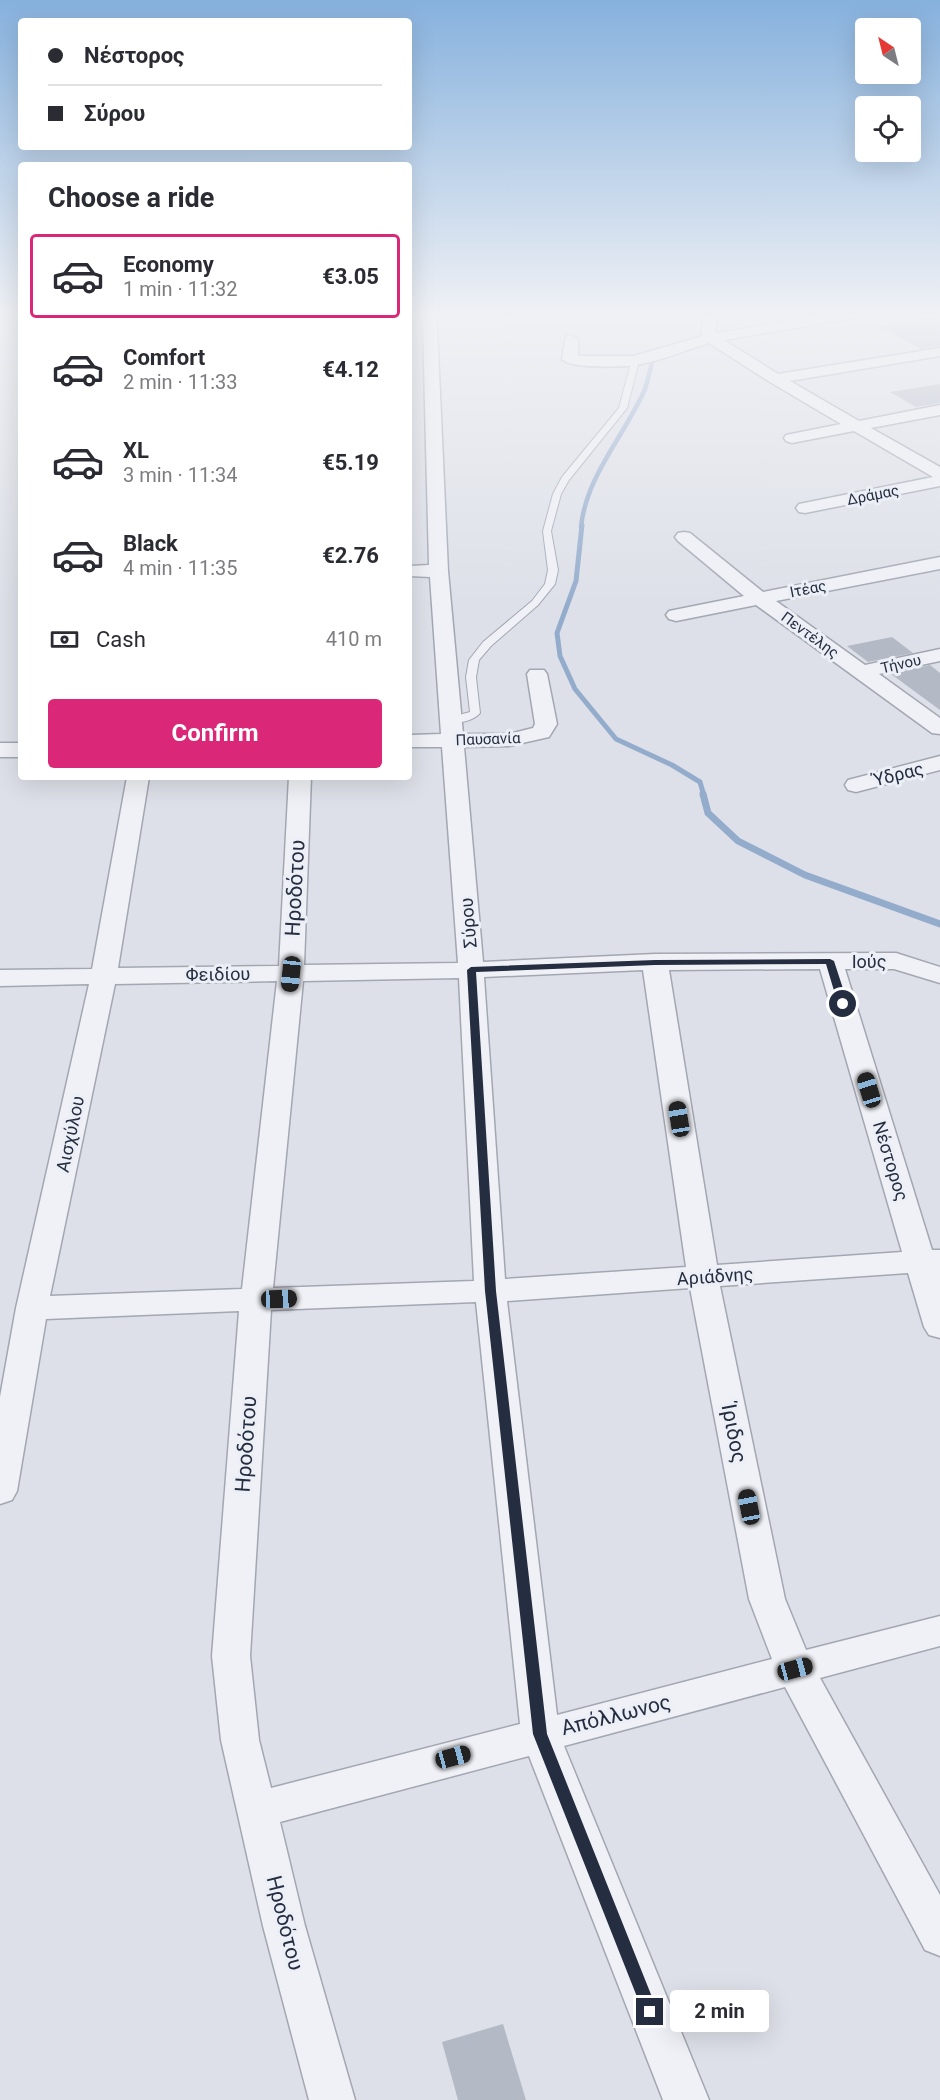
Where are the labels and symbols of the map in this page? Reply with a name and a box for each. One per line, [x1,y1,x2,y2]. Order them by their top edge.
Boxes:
north arrow [855,18,921,84]
street label: Δράμας [845,481,901,509]
street label: Ιτέας [788,577,828,601]
street label: Πεντέλης [778,608,842,662]
street label: Τήνου [879,651,923,677]
street label: Παυσανία [455,729,521,749]
street label: Ύδρας [868,758,926,791]
street label: Ηροδότου [280,839,310,937]
street label: Σύρου [455,897,481,949]
street label: Ιούς [852,951,886,972]
car [280,955,302,993]
street label: Φειδίου [186,963,250,985]
route start [829,990,856,1017]
car [855,1070,883,1110]
street label: Αισχύλου [52,1094,88,1174]
car [667,1100,691,1138]
street label: Νέστορος [869,1118,913,1204]
street label: Αριάδνης [676,1263,754,1289]
car [261,1289,297,1309]
street label: Ηροδότου [231,1395,261,1493]
street label: Ίριδος [716,1400,752,1465]
car [737,1488,761,1526]
car [775,1656,815,1682]
street label: Απόλλωνος [559,1690,673,1740]
car [433,1744,473,1770]
street label: Ηροδότου [262,1873,308,1973]
callout: 2 min [671,1991,770,2033]
route end [636,1998,663,2025]

